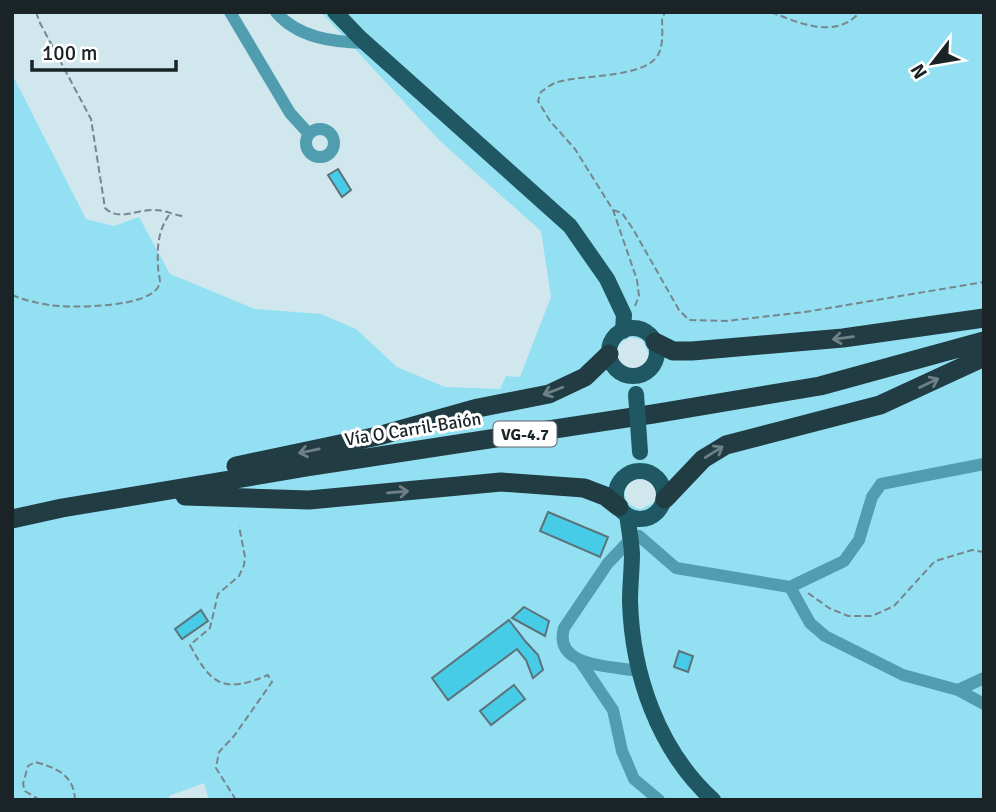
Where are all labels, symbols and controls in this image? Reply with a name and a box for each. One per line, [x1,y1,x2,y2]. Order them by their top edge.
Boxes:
scale bar [32,28,175,72]
north arrow [898,28,968,98]
text: 100 m [42,40,97,66]
text: N [906,59,933,83]
one-way arrow [833,332,855,345]
one-way arrow [919,375,940,388]
one-way arrow [543,386,565,398]
street label: Vía O Carril-Baión [343,407,483,451]
road number: VG-4.7 [494,422,556,446]
one-way arrow [298,444,321,458]
one-way arrow [704,445,724,459]
one-way arrow [387,485,409,498]

